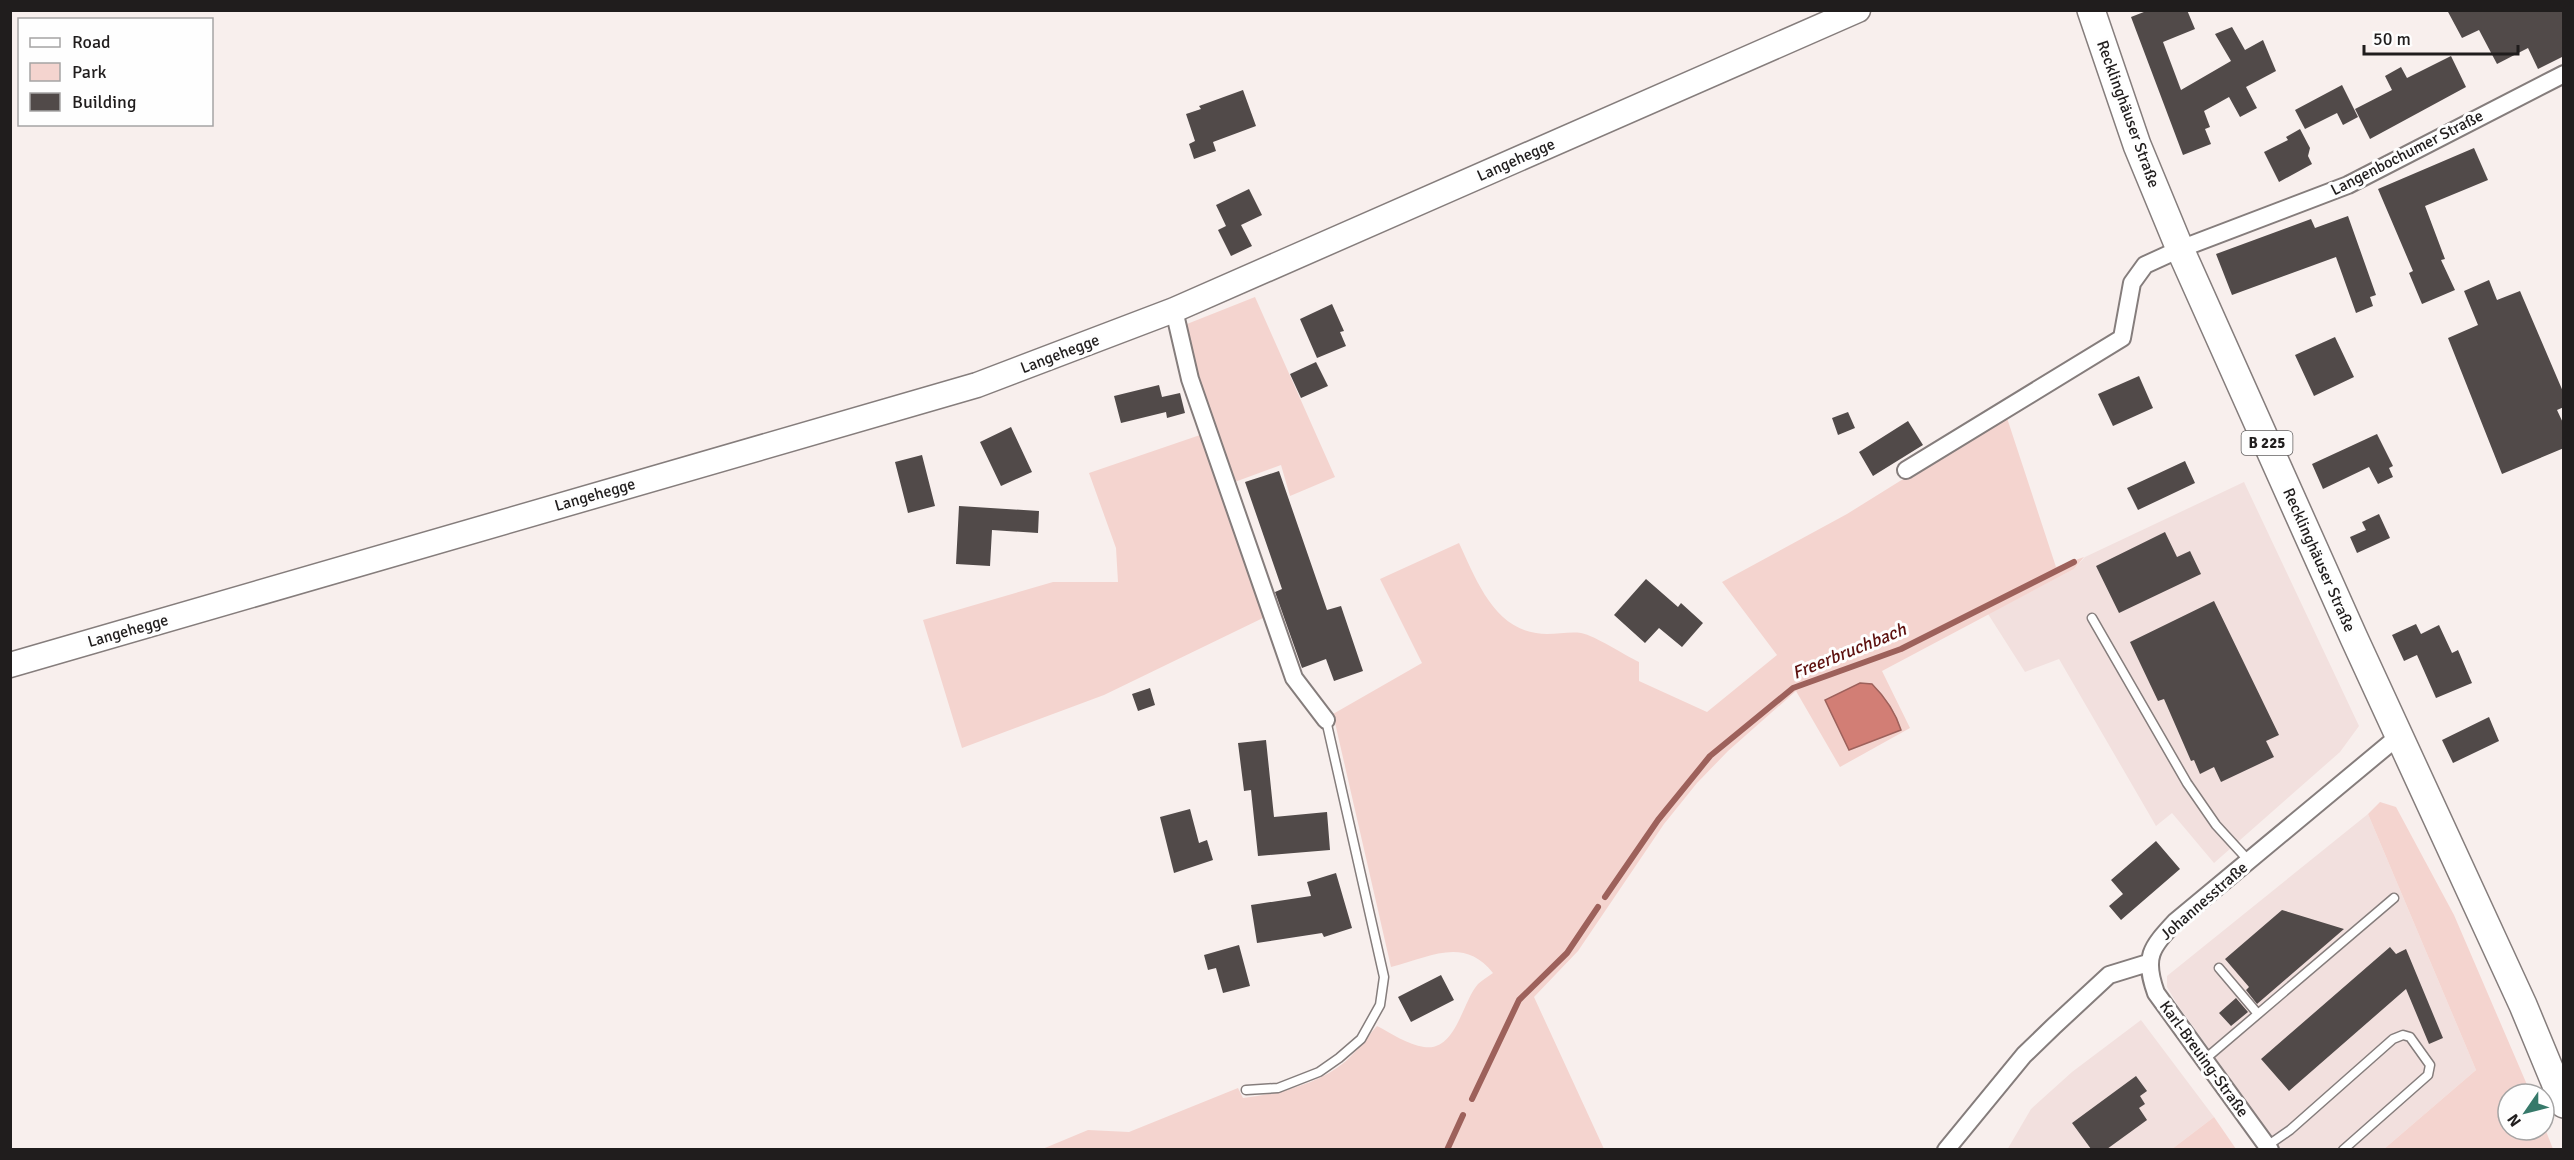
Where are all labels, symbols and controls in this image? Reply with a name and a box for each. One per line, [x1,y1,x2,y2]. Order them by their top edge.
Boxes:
legend [18,18,213,126]
scale bar [2364,18,2518,56]
text: 50 m [2373,28,2411,50]
text: Road [72,31,111,53]
street label: Recklinghäuser Straße [2092,38,2164,190]
text: Park [72,61,107,83]
text: Building [72,91,136,113]
street label: Langenbochumer Straße [2327,106,2487,200]
street label: Langehegge [1474,134,1558,186]
street label: Langehegge [1018,330,1102,378]
road number: B 225 [2242,431,2292,455]
street label: Langehegge [552,474,638,516]
street label: Recklinghäuser Straße [2278,485,2360,635]
street label: Langehegge [85,610,171,652]
water label: Freerbruchbach [1789,618,1910,684]
street label: Johannesstraße [2156,858,2252,944]
street label: Karl-Breuing-Straße [2155,997,2253,1121]
north arrow [2496,1082,2556,1142]
text: N [2503,1110,2526,1130]

